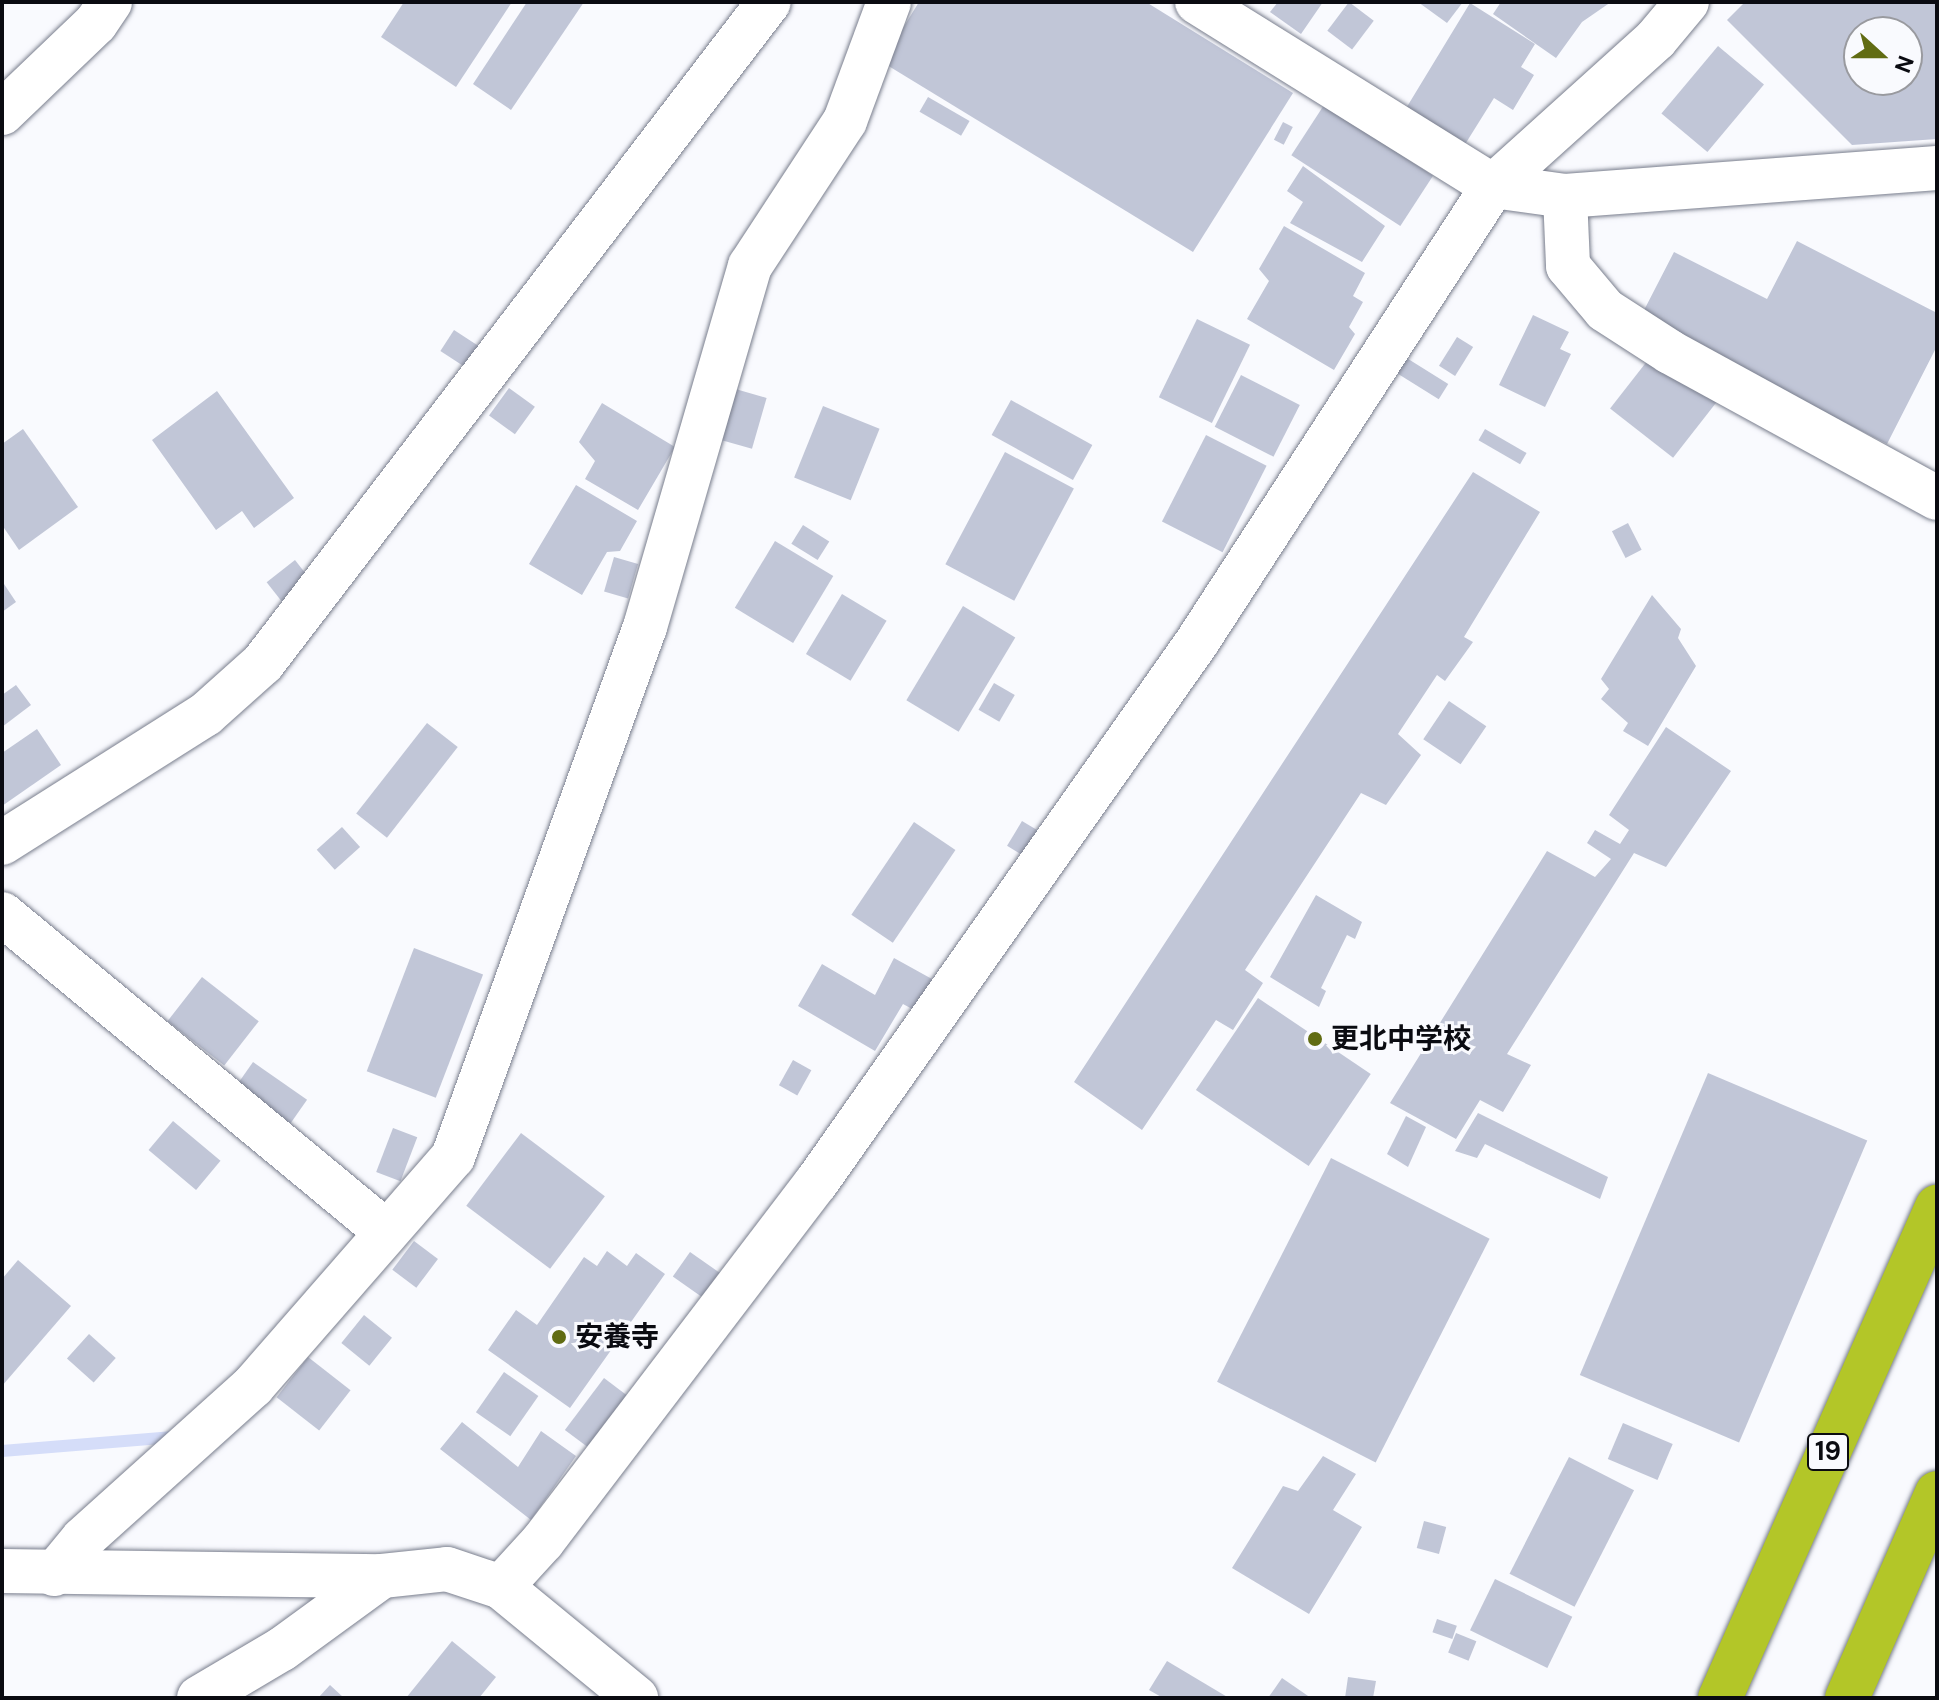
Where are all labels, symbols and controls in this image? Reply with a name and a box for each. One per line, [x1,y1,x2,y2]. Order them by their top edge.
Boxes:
north arrow [1843,16,1923,96]
text: N [1888,51,1920,77]
place label: 更北中学校 [1331,1022,1471,1056]
marker: 更北中学校 [1306,1030,1324,1048]
place label: 安養寺 [575,1320,659,1354]
marker: 安養寺 [550,1328,568,1346]
road number: 19 [1806,1430,1850,1474]

